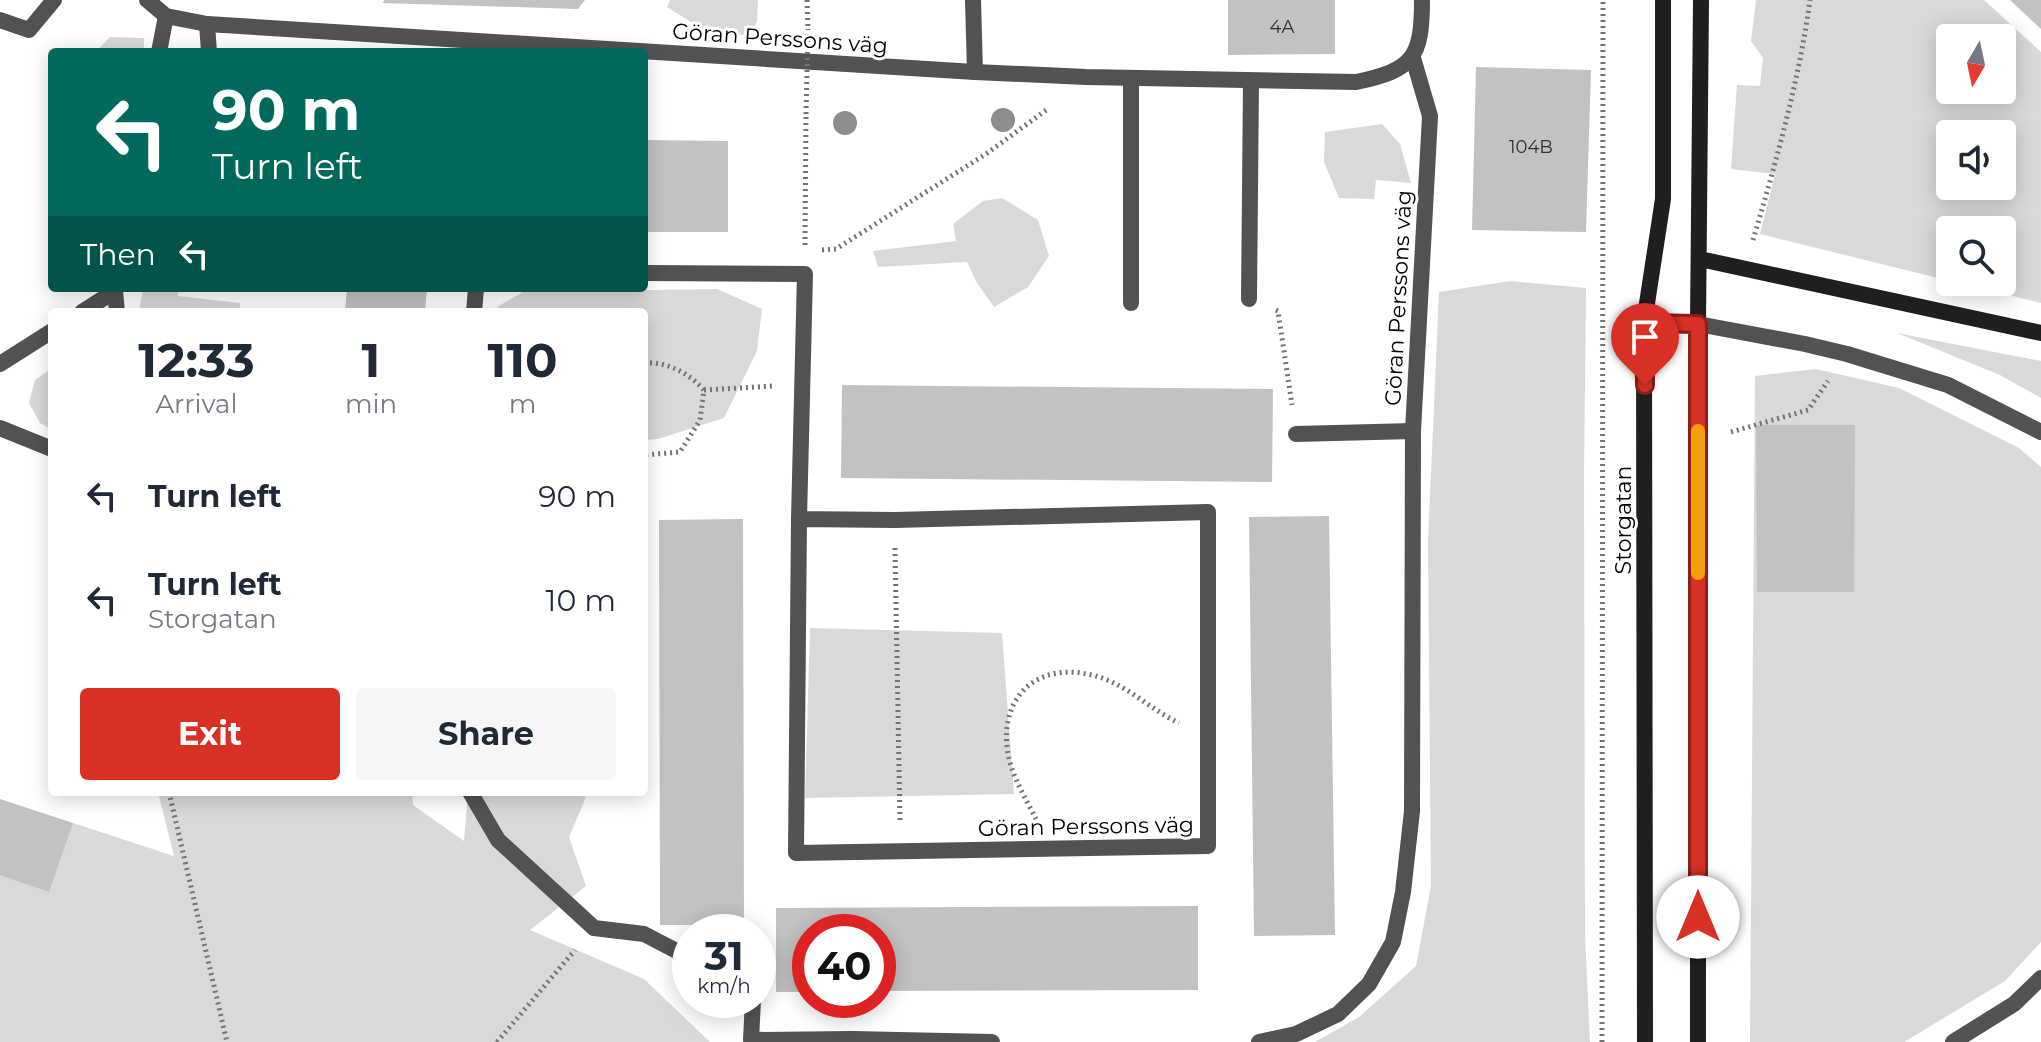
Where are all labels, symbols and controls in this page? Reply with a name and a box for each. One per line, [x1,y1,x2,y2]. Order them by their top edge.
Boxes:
house number: 4A [1270,16,1294,38]
street label: Göran Perssons väg [671,17,889,60]
north arrow [1936,24,2016,104]
map controls [1936,24,2016,296]
text: 90 m [212,76,360,144]
icon: left [80,80,184,184]
button: sound [1936,120,2016,200]
house number: 104B [1509,136,1553,158]
text: Turn left [212,144,363,188]
street label: Göran Perssons väg [1379,189,1418,407]
button: search [1936,216,2016,296]
icon: left [172,232,216,276]
text: Then [80,236,156,273]
pin [1611,303,1679,385]
icon: arrive [1623,315,1667,359]
text: 12:33 [138,331,255,389]
text: 1 [362,331,380,389]
text: 110 [487,331,558,389]
text: Arrival [155,388,237,420]
text: min [345,388,397,420]
text: m [509,388,536,420]
street label: Storgatan [1610,466,1637,574]
icon: left [80,474,124,518]
text: Turn left [148,478,281,515]
text: 90 m [538,478,616,515]
text: Turn left [148,566,281,603]
icon: left [80,578,124,622]
text: 10 m [546,582,616,619]
text: Storgatan [148,603,277,635]
button: Exit [80,688,340,780]
button: Share [356,688,616,780]
street label: Göran Perssons väg [978,811,1194,842]
position arrow [1656,875,1740,959]
speed limit sign: 40 [792,914,896,1018]
text: 31 [704,931,744,980]
text: km/h [697,974,751,998]

